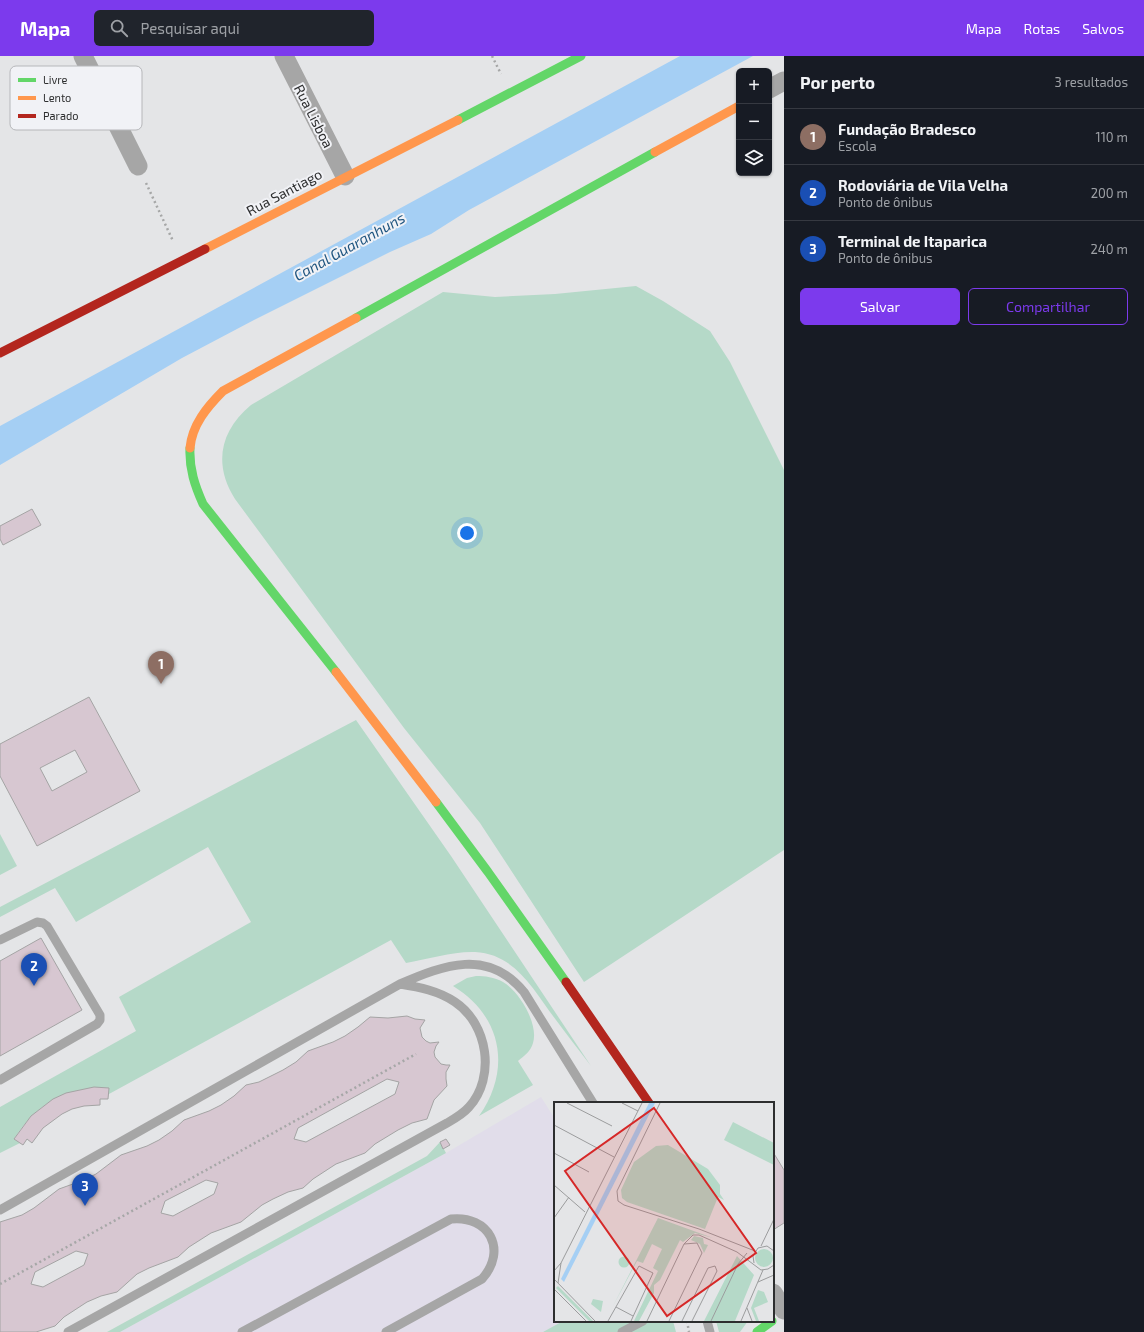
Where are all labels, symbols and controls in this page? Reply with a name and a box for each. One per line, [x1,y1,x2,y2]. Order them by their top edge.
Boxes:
search box [94,10,374,46]
text: Mapa [20,17,70,40]
icon: search [108,17,130,39]
text: Pesquisar aqui [140,19,240,37]
text: Mapa [966,20,1002,37]
text: Rotas [1024,20,1060,37]
text: Salvos [1082,20,1124,37]
legend [10,66,142,130]
map controls [736,68,772,176]
button: + [736,68,772,104]
text: Por perto [800,72,875,92]
text: Livre [43,73,67,86]
text: 3 resultados [1055,74,1128,90]
street label: Rua Lisboa [291,81,337,151]
text: Lento [43,91,71,104]
button: − [736,104,772,140]
text: Parado [43,109,79,122]
text: Fundação Bradesco [838,120,976,138]
text: 1 [810,129,816,145]
text: 110 m [1096,129,1128,145]
text: Escola [838,138,877,154]
button: layers [736,140,772,176]
street label: Rua Santiago [243,165,325,219]
text: Rodoviária de Vila Velha [838,176,1008,194]
text: 2 [809,185,817,201]
text: 200 m [1091,185,1128,201]
text: Ponto de ônibus [838,194,933,210]
water label: Canal Guaranhuns [290,208,408,284]
text: Terminal de Itaparica [838,232,987,250]
text: 3 [809,241,817,257]
text: 240 m [1091,241,1128,257]
text: Ponto de ônibus [838,250,933,266]
button: Salvar [800,288,960,325]
button: Compartilhar [968,288,1128,325]
your location [457,523,477,543]
pin: 1 [148,651,174,684]
pin: 2 [21,953,47,986]
inset map [554,1102,774,1322]
pin: 3 [72,1173,98,1206]

